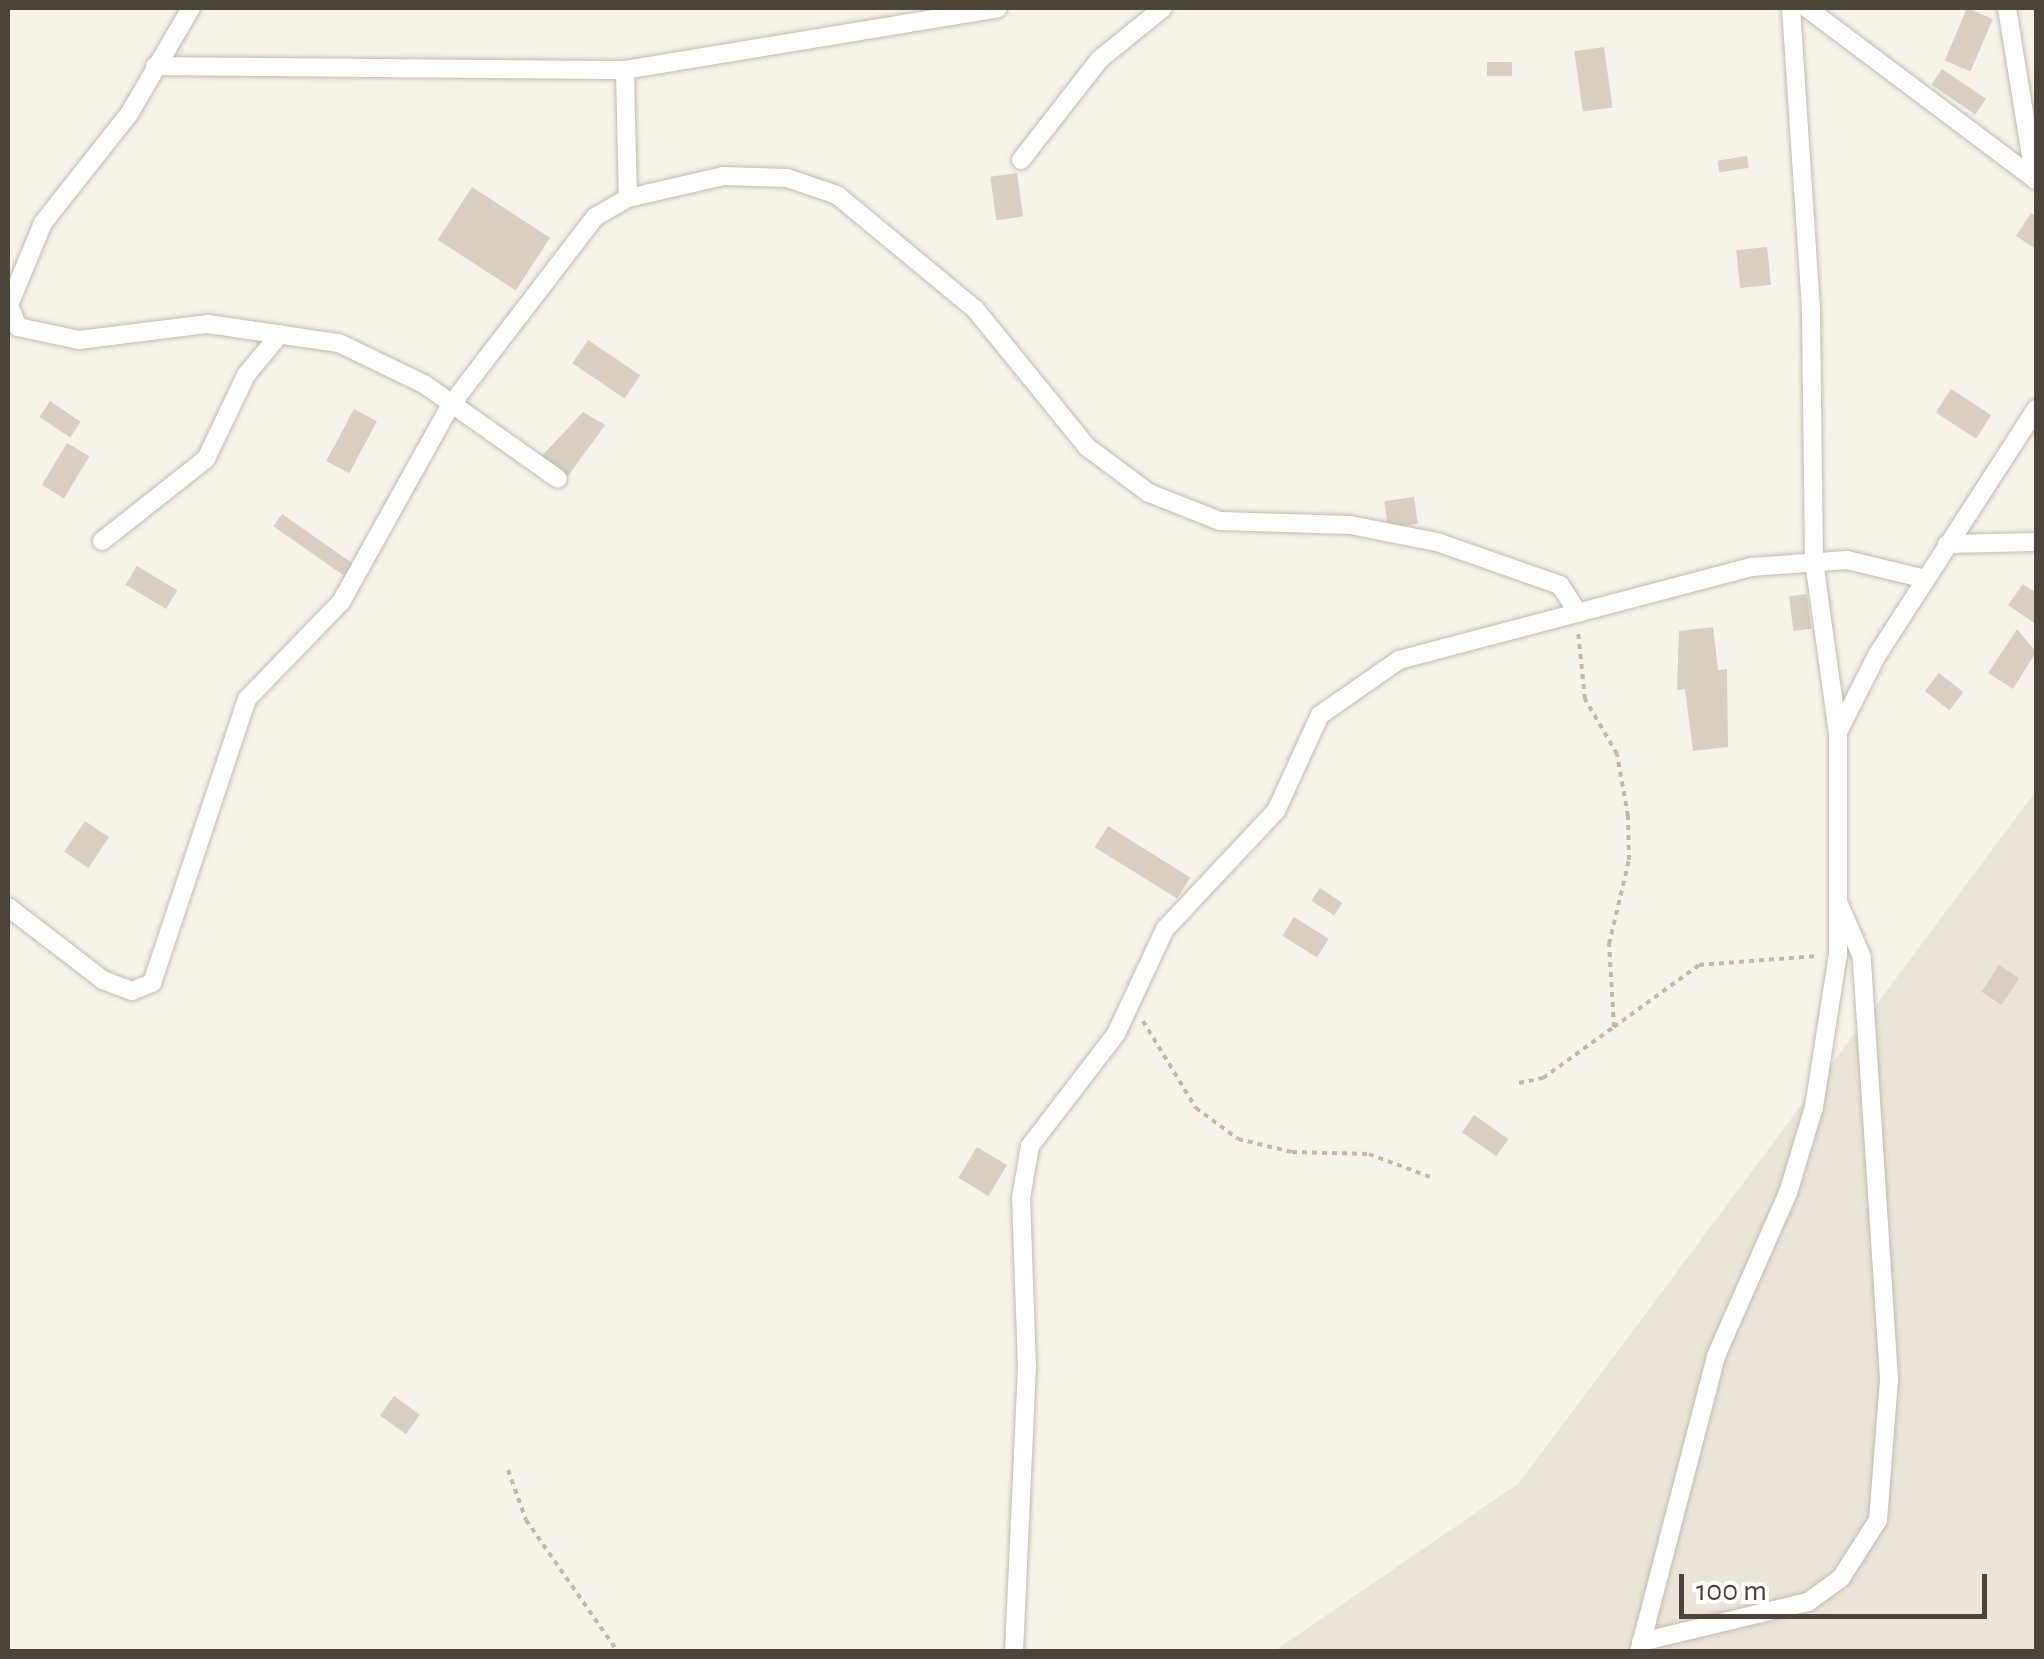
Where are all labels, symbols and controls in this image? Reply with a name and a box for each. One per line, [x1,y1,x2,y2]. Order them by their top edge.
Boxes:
scale bar [1684,1554,1992,1616]
text: 100 m [1696,1576,1767,1606]

